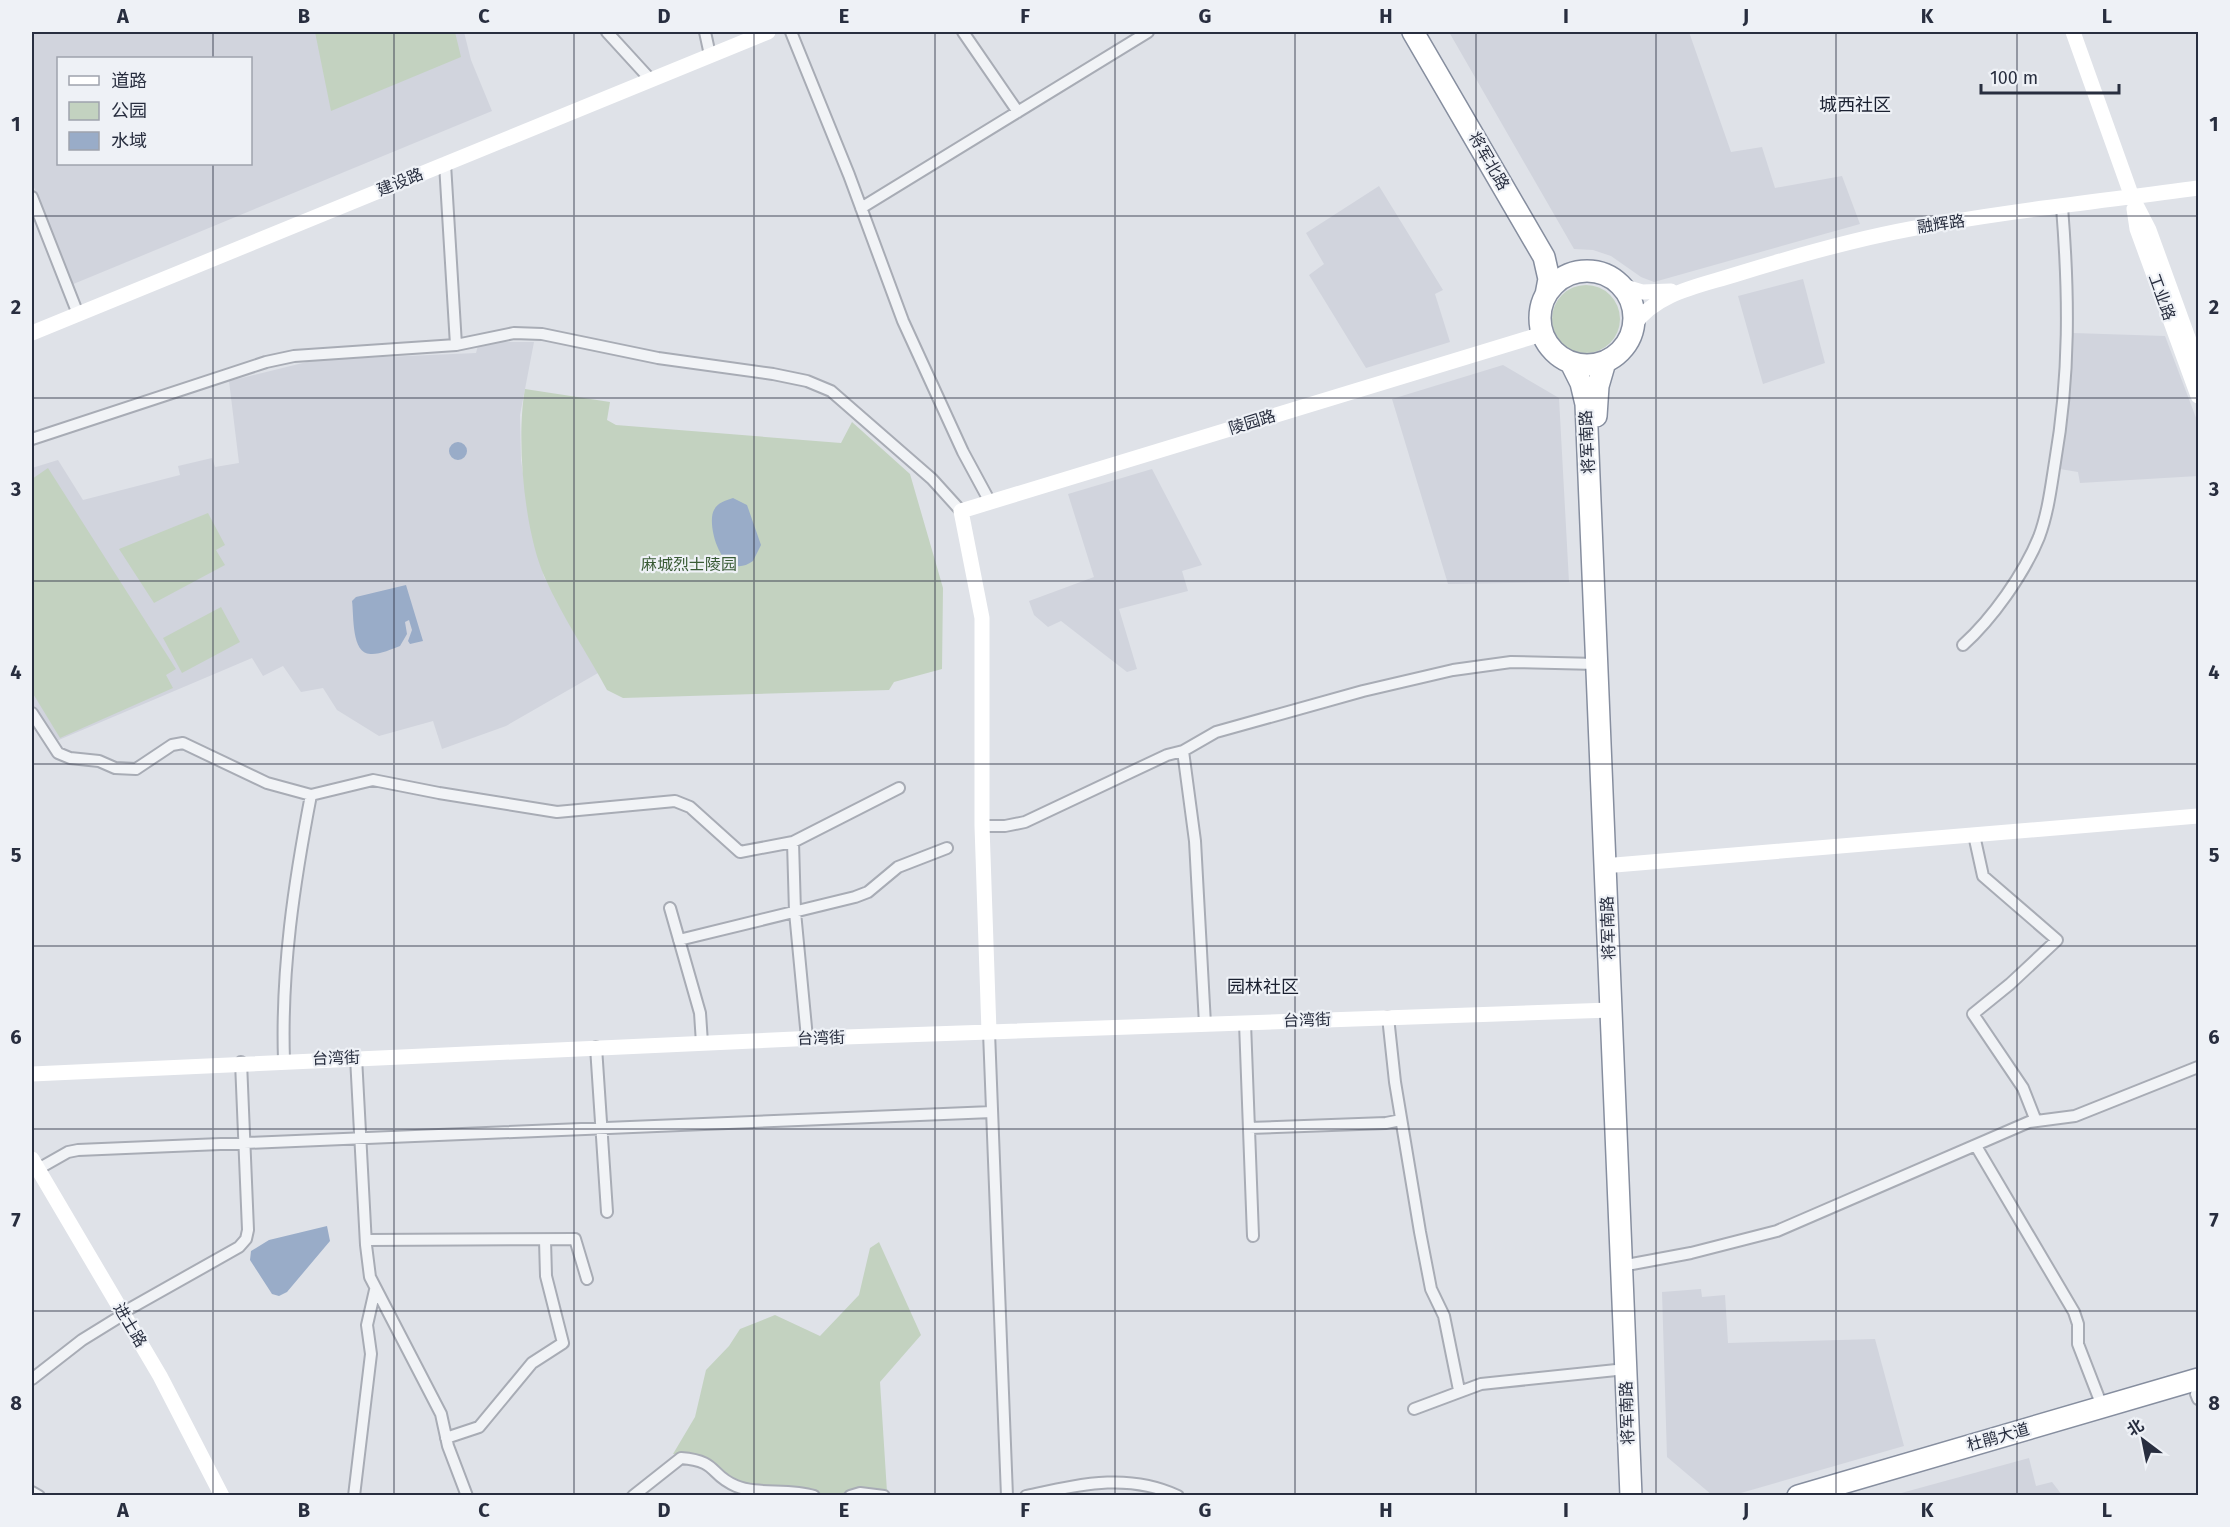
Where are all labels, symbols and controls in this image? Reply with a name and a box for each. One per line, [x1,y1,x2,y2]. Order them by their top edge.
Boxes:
text: A [116,4,130,28]
text: B [298,4,310,28]
text: C [478,4,490,28]
text: D [657,4,671,28]
text: E [839,4,849,28]
text: F [1020,4,1030,28]
text: G [1199,4,1211,28]
text: H [1379,4,1393,28]
text: I [1563,4,1569,28]
text: J [1742,4,1749,28]
text: K [1921,4,1934,28]
text: L [2102,4,2112,28]
legend [57,57,252,165]
scale bar [1981,57,2119,95]
text: 100 m [1990,67,2038,89]
text: 道路 [111,70,147,92]
district label: 城西社区 [1819,94,1891,116]
text: 公园 [111,100,147,122]
text: 1 [11,112,21,136]
text: 1 [2209,112,2219,136]
street label: 将军北路 [1465,129,1513,193]
text: 水域 [111,130,147,152]
street label: 建设路 [374,164,426,200]
street label: 融辉路 [1916,211,1966,237]
street label: 工业路 [2145,271,2179,323]
text: 2 [11,295,21,319]
text: 2 [2209,295,2219,319]
street label: 陵园路 [1226,406,1278,438]
street label: 将军南路 [1576,410,1598,474]
text: 3 [10,477,21,501]
text: 3 [2208,477,2219,501]
park label: 麻城烈士陵园 [641,555,737,574]
text: 4 [10,660,22,684]
text: 4 [2208,660,2220,684]
text: 5 [11,843,22,867]
text: 5 [2209,843,2220,867]
street label: 将军南路 [1597,896,1619,960]
district label: 园林社区 [1227,976,1299,998]
street label: 台湾街 [1283,1010,1331,1030]
text: 6 [10,1025,22,1049]
text: 6 [2208,1025,2220,1049]
street label: 台湾街 [797,1028,845,1048]
street label: 台湾街 [312,1048,360,1068]
text: 7 [11,1208,21,1232]
text: 7 [2209,1208,2219,1232]
street label: 进士路 [109,1300,151,1350]
street label: 将军南路 [1616,1381,1638,1445]
text: 8 [10,1391,22,1415]
text: 8 [2208,1391,2220,1415]
north arrow [2113,1410,2173,1470]
text: 北 [2123,1415,2147,1440]
street label: 杜鹃大道 [1965,1419,2031,1455]
text: A [116,1498,130,1522]
text: B [298,1498,310,1522]
text: C [478,1498,490,1522]
text: D [657,1498,671,1522]
text: E [839,1498,849,1522]
text: F [1020,1498,1030,1522]
text: G [1199,1498,1211,1522]
text: H [1379,1498,1393,1522]
text: I [1563,1498,1569,1522]
text: J [1742,1498,1749,1522]
text: K [1921,1498,1934,1522]
text: L [2102,1498,2112,1522]

